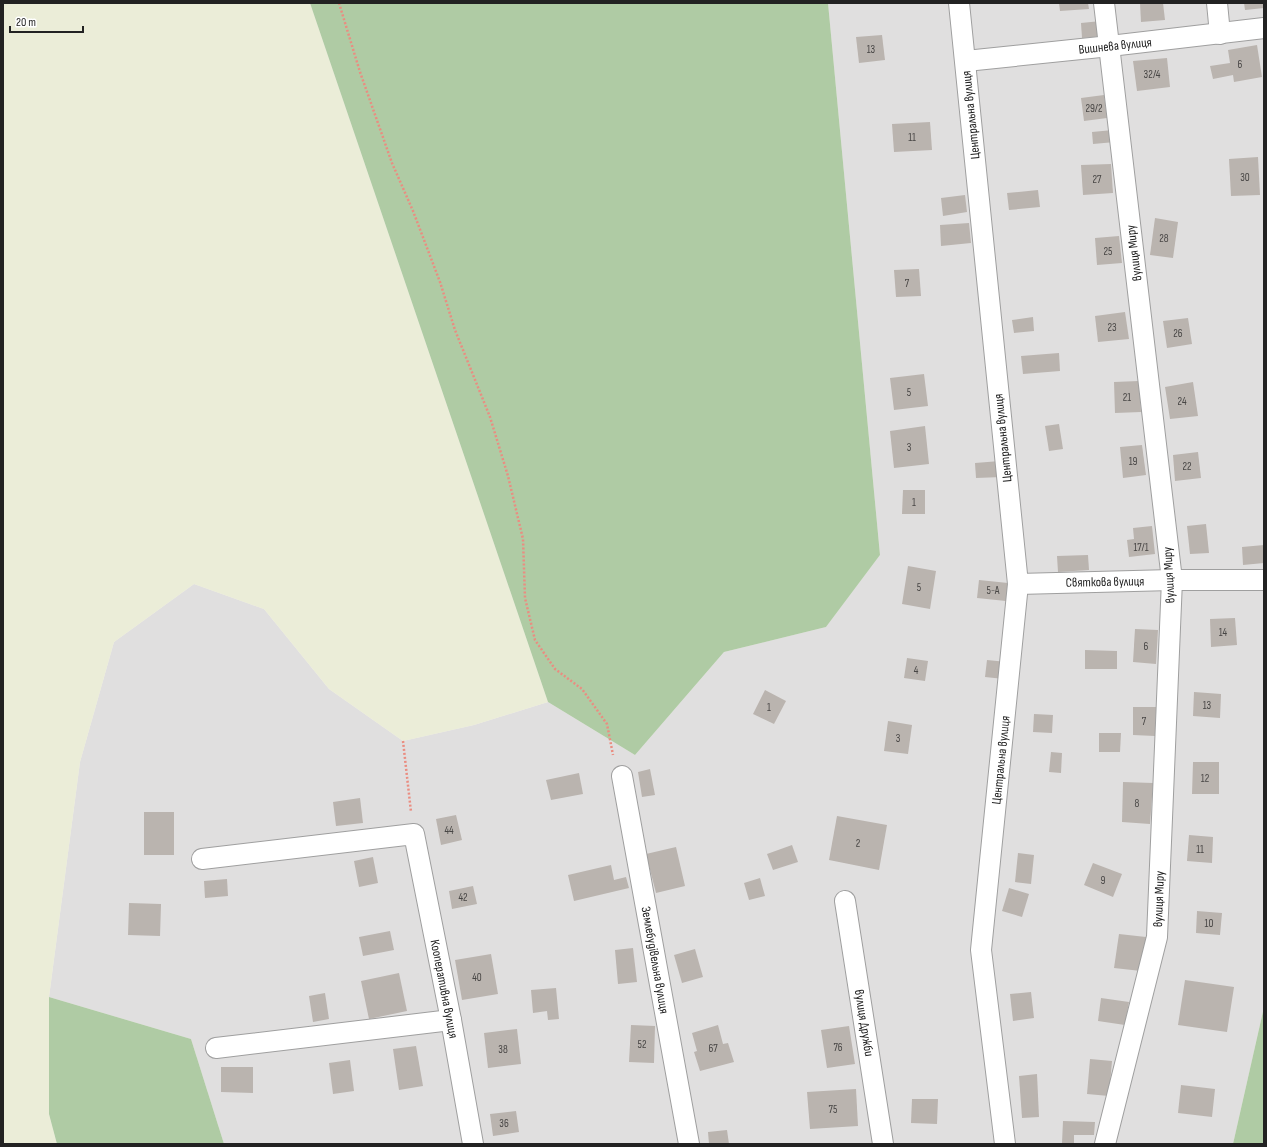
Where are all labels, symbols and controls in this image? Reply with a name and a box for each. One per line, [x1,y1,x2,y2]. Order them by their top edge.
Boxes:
scale bar [10,8,83,34]
text: 20 m [16,15,36,30]
street label: Вишнева вулиця [1078,34,1152,58]
house number: 13 [867,43,876,56]
house number: 6 [1238,58,1243,71]
house number: 32/4 [1144,68,1161,81]
street label: Центральна вулиця [958,70,984,160]
house number: 29/2 [1085,102,1103,115]
house number: 11 [908,131,916,144]
house number: 30 [1240,171,1250,184]
house number: 27 [1093,173,1102,186]
street label: вулиця Миру [1123,224,1145,282]
house number: 28 [1159,232,1169,245]
house number: 25 [1104,245,1112,258]
house number: 7 [905,277,910,290]
house number: 23 [1107,321,1117,334]
house number: 26 [1173,327,1183,340]
house number: 5 [907,386,911,399]
house number: 21 [1123,391,1131,404]
street label: Центральна вулиця [990,393,1016,483]
house number: 24 [1177,395,1187,408]
house number: 3 [907,441,912,454]
house number: 19 [1129,455,1137,468]
house number: 22 [1182,460,1192,473]
house number: 1 [912,496,916,509]
house number: 17/1 [1133,541,1149,554]
street label: вулиця Миру [1160,546,1178,604]
street label: Святкова вулиця [1066,573,1144,591]
house number: 5 [917,581,921,594]
house number: 5-А [987,584,1000,597]
house number: 14 [1219,626,1228,639]
house number: 6 [1144,640,1149,653]
house number: 4 [914,664,919,677]
house number: 13 [1203,699,1212,712]
house number: 1 [767,701,771,714]
street label: Центральна вулиця [988,715,1014,805]
house number: 7 [1142,715,1147,728]
house number: 3 [896,732,901,745]
house number: 12 [1201,772,1210,785]
house number: 8 [1135,797,1140,810]
house number: 44 [444,824,454,837]
house number: 2 [856,837,861,850]
house number: 11 [1196,843,1204,856]
street label: вулиця Миру [1150,871,1168,927]
house number: 9 [1101,874,1106,887]
house number: 42 [458,891,468,904]
street label: Землебудівельна вулиця [638,905,672,1015]
house number: 10 [1205,917,1213,930]
street label: Кооперативна вулиця [427,938,461,1040]
house number: 40 [472,971,482,984]
street label: вулиця Дружби [851,988,877,1058]
house number: 52 [638,1038,647,1051]
house number: 76 [833,1041,843,1054]
house number: 67 [708,1042,718,1055]
house number: 38 [498,1043,508,1056]
house number: 75 [829,1103,837,1116]
house number: 36 [499,1117,509,1130]

